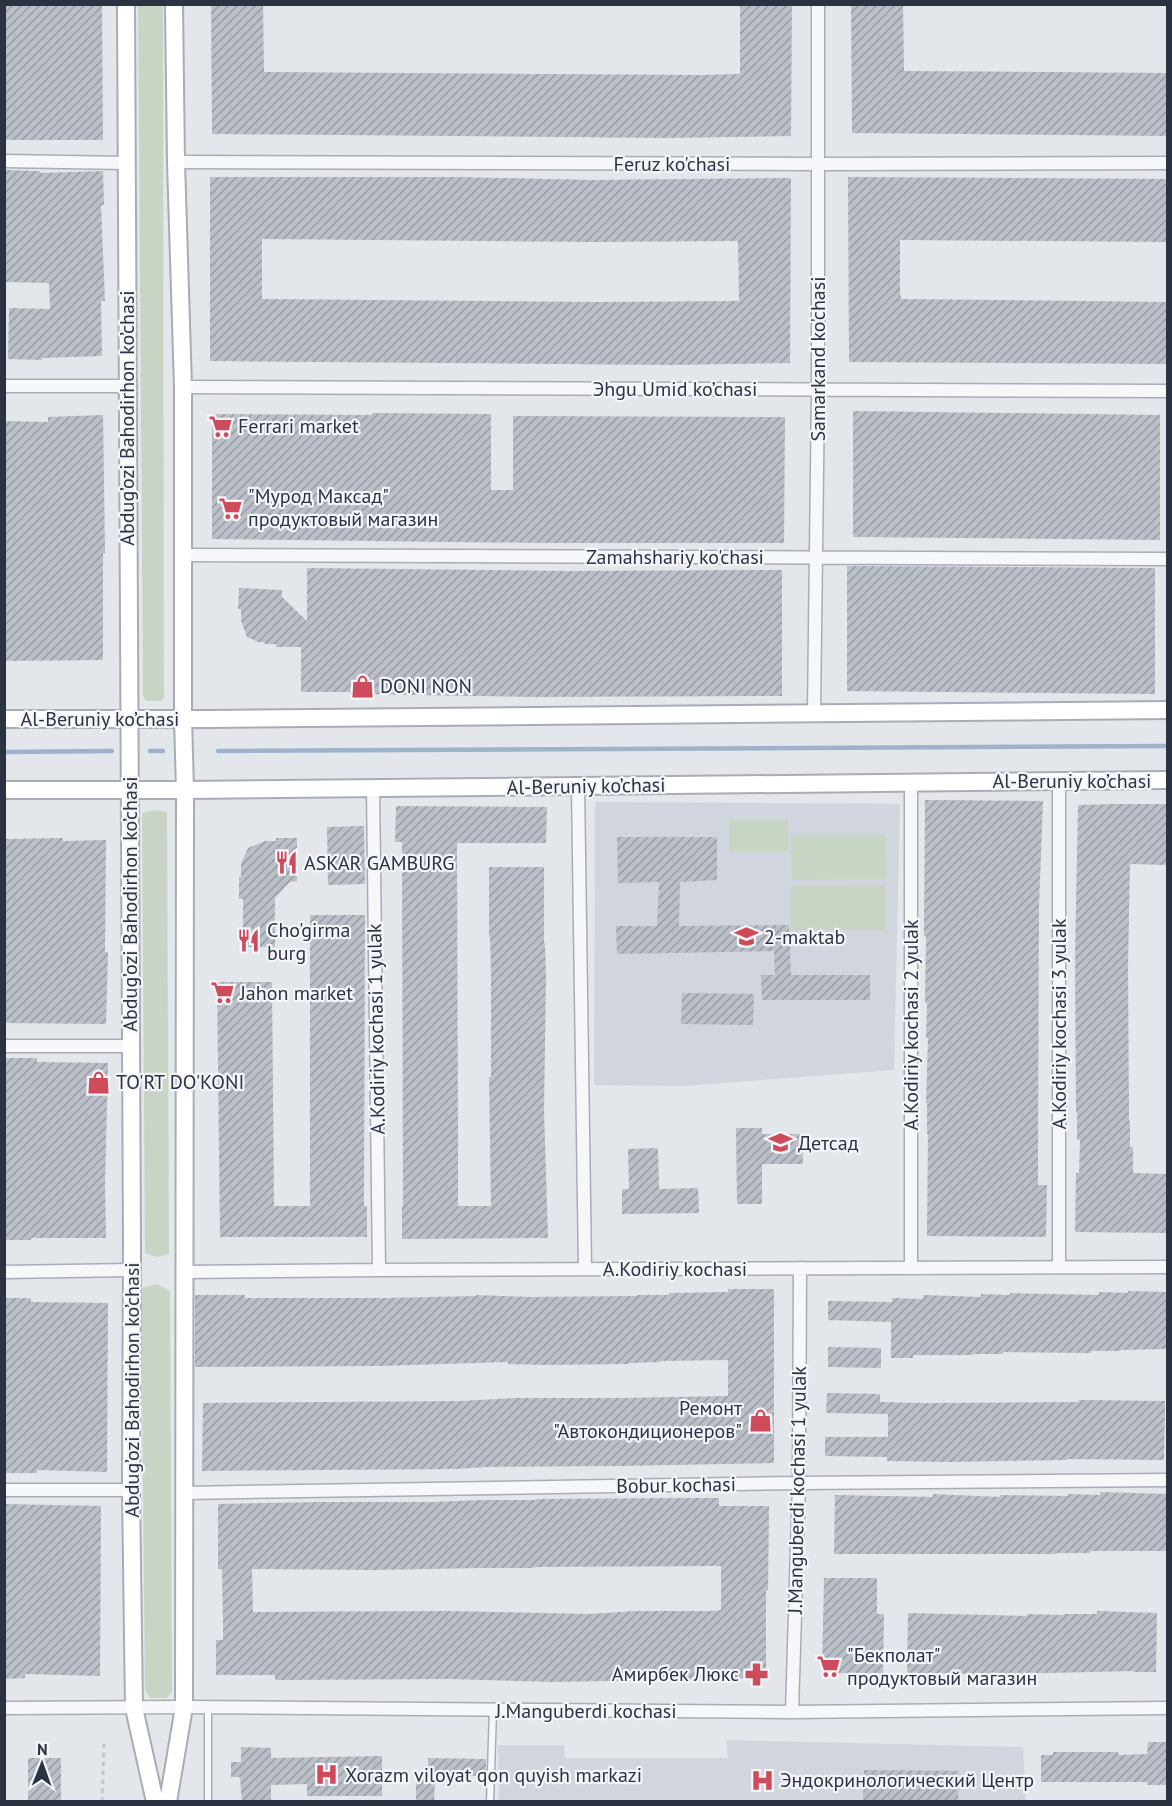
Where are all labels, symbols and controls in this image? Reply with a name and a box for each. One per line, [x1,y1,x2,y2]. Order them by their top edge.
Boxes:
street label: Feruz ko'chasi [614,151,730,177]
street label: Samarkand ko'chasi [805,276,831,442]
street label: Abdug’ozi Bahodirhon ko’chasi [114,290,140,546]
street label: Эhgu Umid ko’chasi [593,376,757,402]
supermarket icon: Ferrari market [207,413,233,439]
place label: Ferrari market [238,413,359,439]
place label: "Мурод Максад" продуктовый магазин [248,483,438,532]
supermarket icon: "Мурод Максад" продуктовый магазин [217,495,243,521]
street label: Zamahshariy ko'chasi [586,544,764,570]
shop icon: DONI NON [349,673,375,699]
place label: DONI NON [380,673,472,699]
street label: Al-Beruniy ko’chasi [21,706,179,732]
street label: Al-Beruniy ko’chasi [993,768,1151,794]
street label: Al-Beruniy ko’chasi [506,772,666,800]
street label: Abdug’ozi Bahodirhon ko’chasi [117,776,143,1032]
restaurant icon: ASKAR GAMBURG [273,850,299,876]
place label: ASKAR GAMBURG [304,850,455,876]
place label: Cho'girma burg [267,917,350,966]
street label: A.Kodiriy kochasi 3 yulak [1046,918,1072,1130]
street label: A.Kodiriy kochasi 2 yulak [898,919,924,1131]
street label: A.Kodiriy kochasi 1 yulak [361,923,391,1135]
school or university icon: 2-maktab [733,924,759,950]
place label: 2-maktab [764,924,845,950]
restaurant icon: Cho'girma burg [236,928,262,954]
supermarket icon: Jahon market [209,980,235,1006]
place label: Jahon market [239,980,353,1006]
shop icon: TO'RT DO'KONI [85,1069,111,1095]
place label: TO'RT DO'KONI [116,1069,244,1095]
school or university icon: Детсад [767,1130,793,1156]
place label: Детсад [798,1130,859,1156]
street label: A.Kodiriy kochasi [603,1256,747,1282]
street label: Abdug’ozi Bahodirhon ko’chasi [119,1262,145,1518]
street label: J.Manguberdi kochasi 1 yulak [782,1365,812,1615]
place label: Ремонт "Автокондиционеров" [553,1395,742,1444]
shop icon: Ремонт "Автокондиционеров" [747,1407,773,1433]
street label: Bobur kochasi [616,1471,736,1499]
place label: "Бекполат" продуктовый магазин [847,1642,1037,1691]
supermarket icon: "Бекполат" продуктовый магазин [816,1654,842,1680]
place label: Амирбек Люкс [612,1661,739,1687]
pharmacy icon: Амирбек Люкс [744,1661,770,1687]
street label: J.Manguberdi kochasi [494,1698,677,1724]
north arrow [12,1734,72,1794]
text: N [37,1739,48,1759]
hospital icon: Xorazm viloyat qon quyish markazi [314,1762,340,1788]
place label: Xorazm viloyat qon quyish markazi [345,1762,642,1788]
hospital icon: Эндокринологический Центр [749,1767,775,1793]
place label: Эндокринологический Центр [780,1767,1034,1793]

